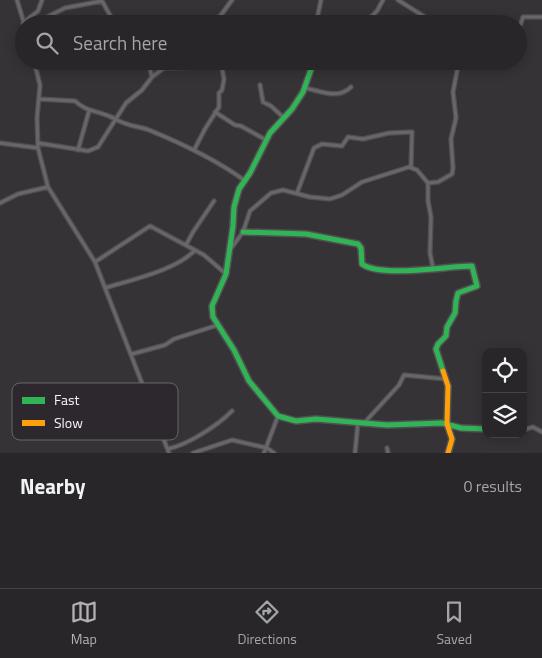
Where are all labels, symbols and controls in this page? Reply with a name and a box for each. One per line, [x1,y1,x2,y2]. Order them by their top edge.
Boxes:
search box [15,15,527,70]
text: Search here [73,28,167,57]
icon: search [33,29,61,57]
map controls [482,348,527,438]
button: locate [482,348,527,393]
legend [12,383,178,440]
text: Fast [54,389,79,410]
button: layers [482,393,527,438]
text: Slow [54,412,83,433]
text: Nearby [20,470,85,502]
text: 0 results [463,474,522,498]
tab: Map [70,598,98,649]
tab: Directions [237,598,297,649]
tab: Saved [437,598,472,649]

